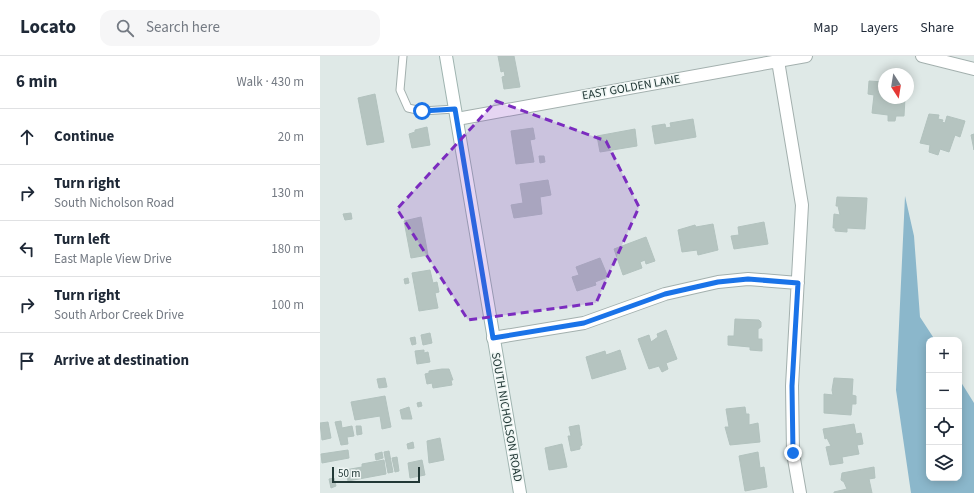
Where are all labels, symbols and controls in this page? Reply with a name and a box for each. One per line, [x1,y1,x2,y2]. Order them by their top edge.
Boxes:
search box [100,10,380,46]
text: Locato [20,14,76,41]
icon: search [114,17,136,39]
text: Search here [146,17,220,38]
text: Map [813,18,838,38]
text: Layers [860,18,898,38]
text: Share [920,18,954,38]
north arrow [878,68,914,104]
text: 6 min [16,70,57,94]
street label: EAST GOLDEN LANE [581,70,682,104]
text: Walk · 430 m [236,73,304,91]
route start [413,102,431,120]
icon: ahead [16,126,38,148]
text: Continue [54,126,114,147]
text: 20 m [278,128,304,146]
text: Turn right [54,173,120,194]
icon: right [16,182,38,204]
text: 130 m [271,184,304,202]
text: South Nicholson Road [54,194,174,212]
text: Turn left [54,229,110,250]
icon: left [16,238,38,260]
text: 180 m [271,240,304,258]
text: East Maple View Drive [54,250,172,268]
text: Turn right [54,285,120,306]
icon: right [16,294,38,316]
text: 100 m [271,296,304,314]
text: South Arbor Creek Drive [54,306,184,324]
map controls [926,337,962,481]
button: + [926,337,962,373]
icon: arrive [16,350,38,372]
text: Arrive at destination [54,350,189,371]
street label: SOUTH NICHOLSON ROAD [487,351,526,483]
button: − [926,373,962,409]
button: locate [926,409,962,445]
route end [784,444,802,462]
button: layers [926,445,962,481]
scale bar [332,465,420,484]
text: 50 m [338,466,360,481]

